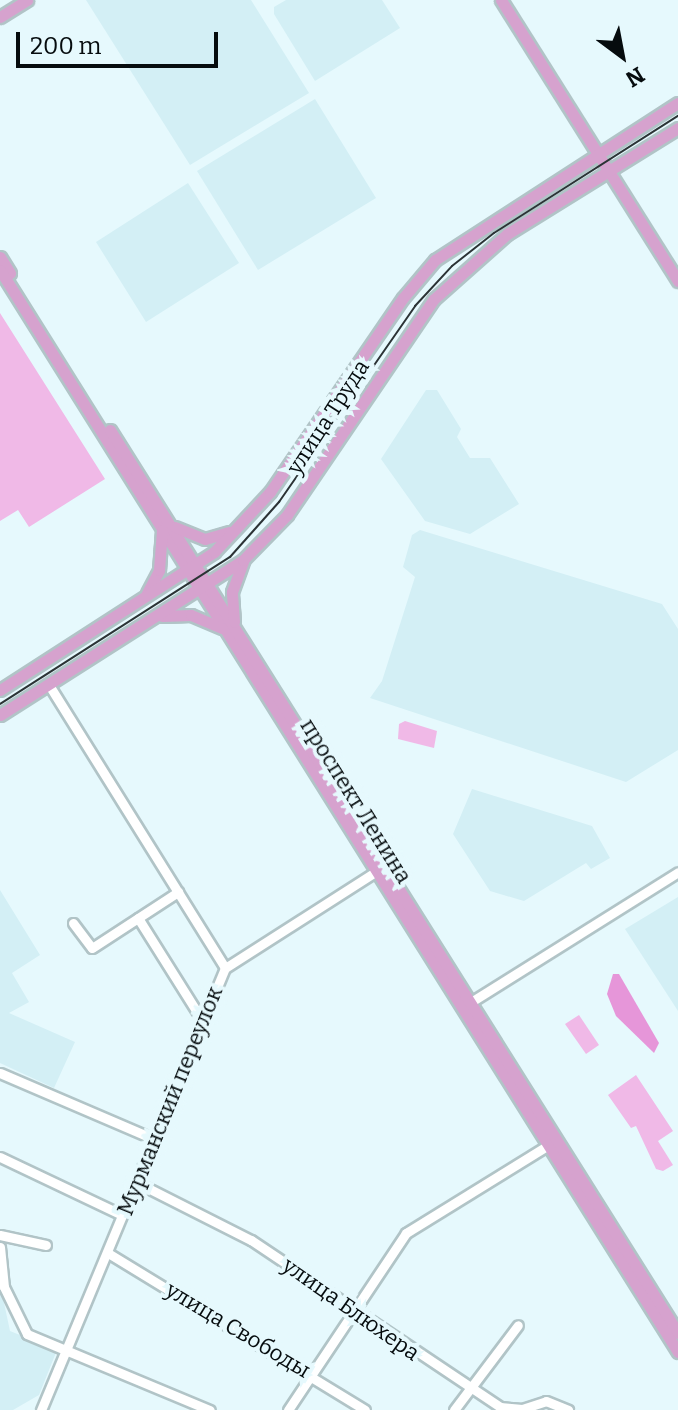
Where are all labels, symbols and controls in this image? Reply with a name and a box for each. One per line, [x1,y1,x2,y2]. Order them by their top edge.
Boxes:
scale bar [20,16,222,66]
north arrow [582,16,662,96]
text: 200 m [30,32,102,60]
text: N [621,61,649,93]
street label: улица Труда [281,355,375,479]
street label: проспект Ленина [295,714,417,888]
street label: Мурманский переулок [112,983,228,1219]
street label: улица Блюхера [277,1252,425,1366]
street label: улица Свободы [161,1276,315,1384]

